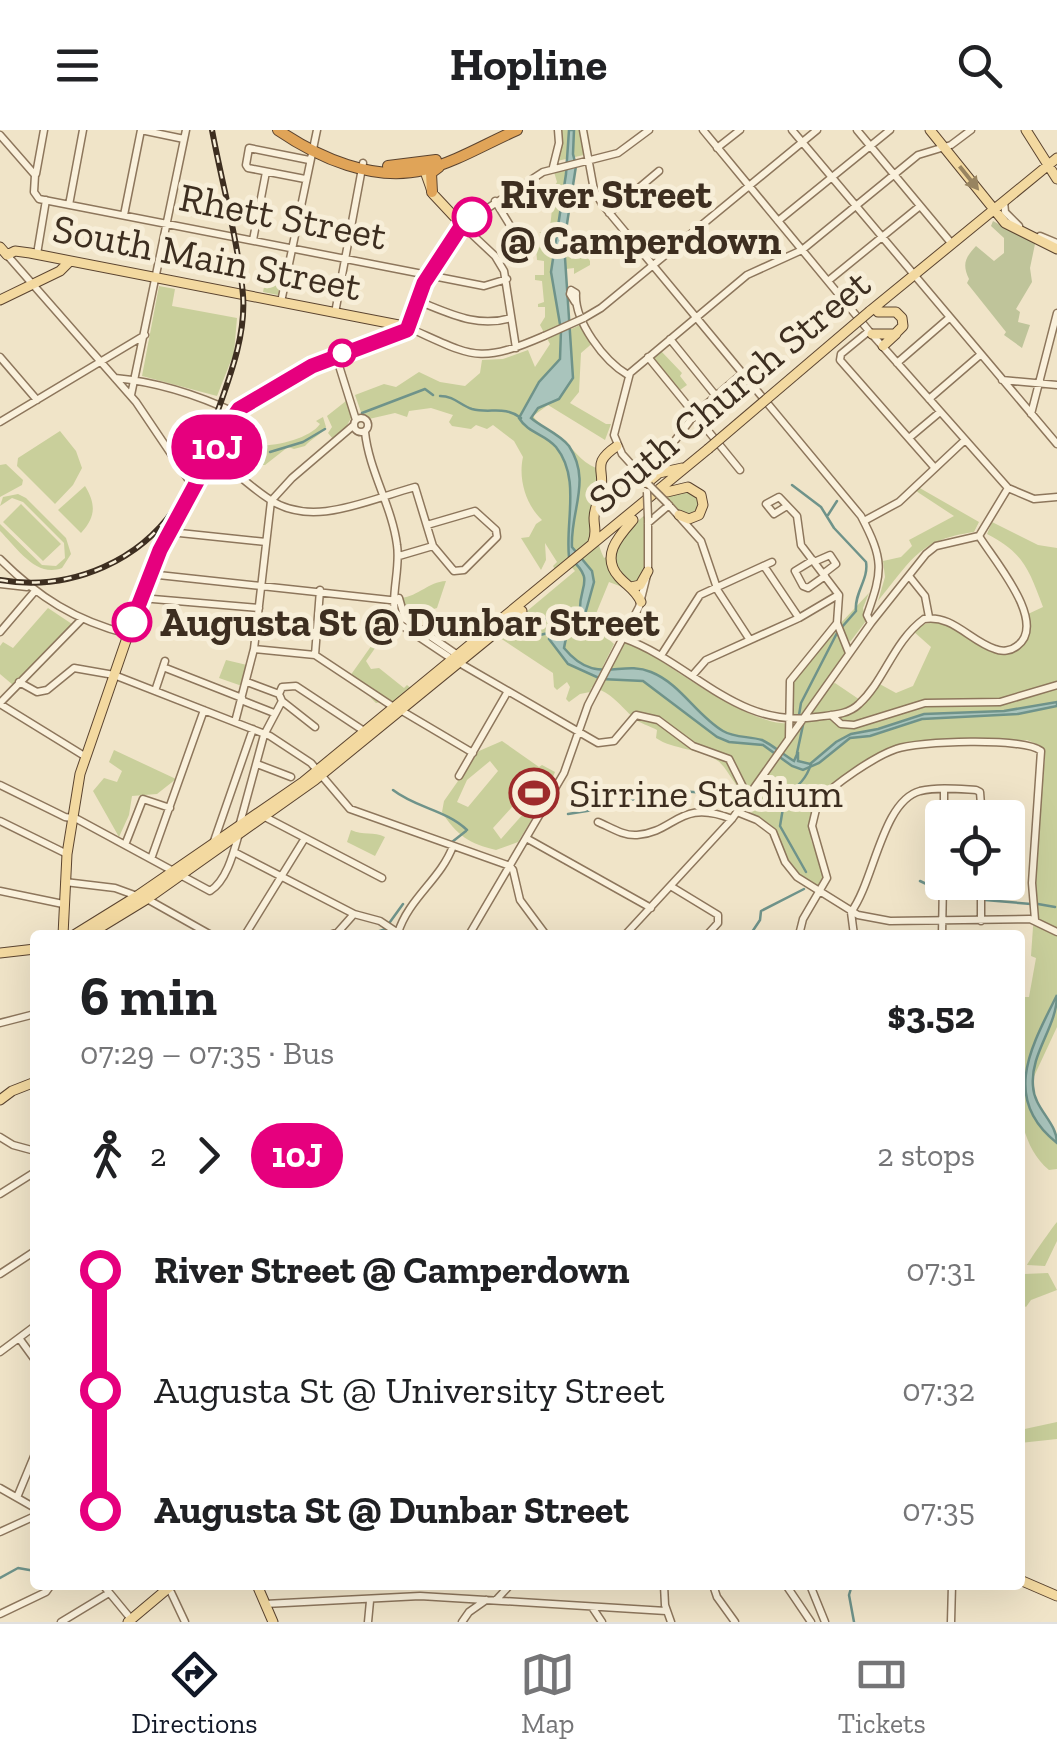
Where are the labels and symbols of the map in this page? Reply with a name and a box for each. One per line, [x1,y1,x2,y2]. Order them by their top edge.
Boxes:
one-way arrow [958,165,979,191]
place label: River Street @ Camperdown [500,170,782,264]
street label: Rhett Street [175,172,391,260]
marker: River Street @ Camperdown [453,198,491,236]
street label: South Main Street [49,204,365,310]
street label: South Church Street [579,259,880,523]
unlabelled marker [329,340,355,366]
line badge: 10J [160,414,274,480]
place label: Augusta St @ Dunbar Street [160,598,661,646]
marker: Augusta St @ Dunbar Street [113,603,151,641]
sports icon: Sirrine Stadium [508,767,560,819]
place label: Sirrine Stadium [569,769,843,817]

